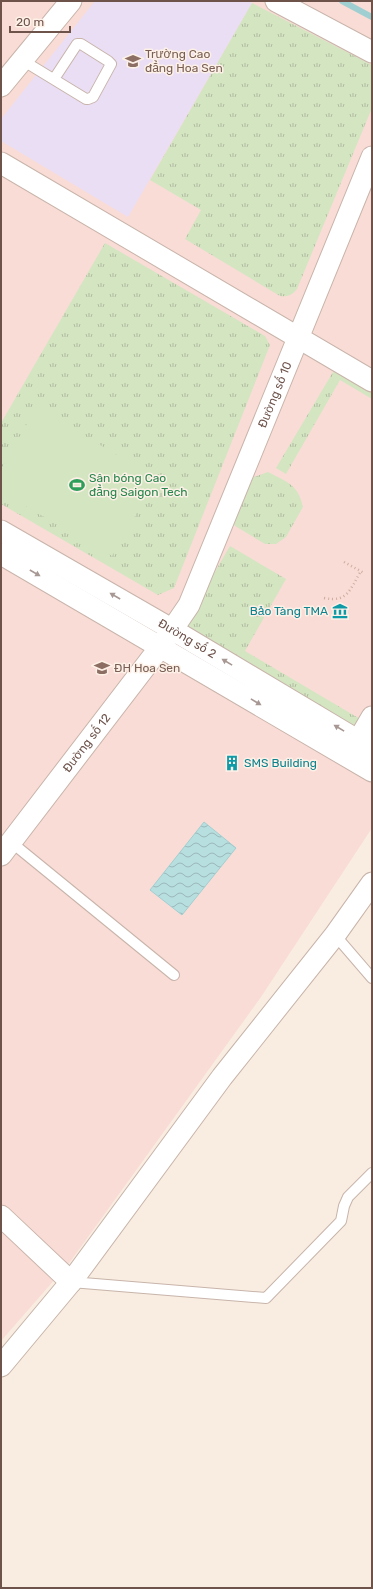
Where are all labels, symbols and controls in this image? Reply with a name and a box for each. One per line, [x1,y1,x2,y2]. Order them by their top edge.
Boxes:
scale bar [10,8,70,34]
text: 20 m [16,15,44,29]
place label: Trường Cao đẳng Hoa Sen [145,47,223,75]
school or university icon: Trường Cao đẳng Hoa Sen [124,52,142,70]
street label: Đường số 10 [255,359,295,430]
place label: Sân bóng Cao đẳng Saigon Tech [89,471,188,499]
sports icon: Sân bóng Cao đẳng Saigon Tech [68,476,86,494]
one-way arrow [29,570,41,577]
one-way arrow [109,593,121,600]
museum icon: Bảo Tàng TMA [331,602,349,620]
place label: Bảo Tàng TMA [250,604,328,618]
street label: Đường số 2 [156,616,219,661]
school or university icon: ĐH Hoa Sen [93,659,111,677]
one-way arrow [221,659,233,666]
place label: ĐH Hoa Sen [114,661,180,675]
one-way arrow [250,699,262,706]
street label: Đường số 12 [60,711,114,775]
one-way arrow [333,725,345,732]
building icon: SMS Building [223,754,241,772]
place label: SMS Building [244,756,317,770]

